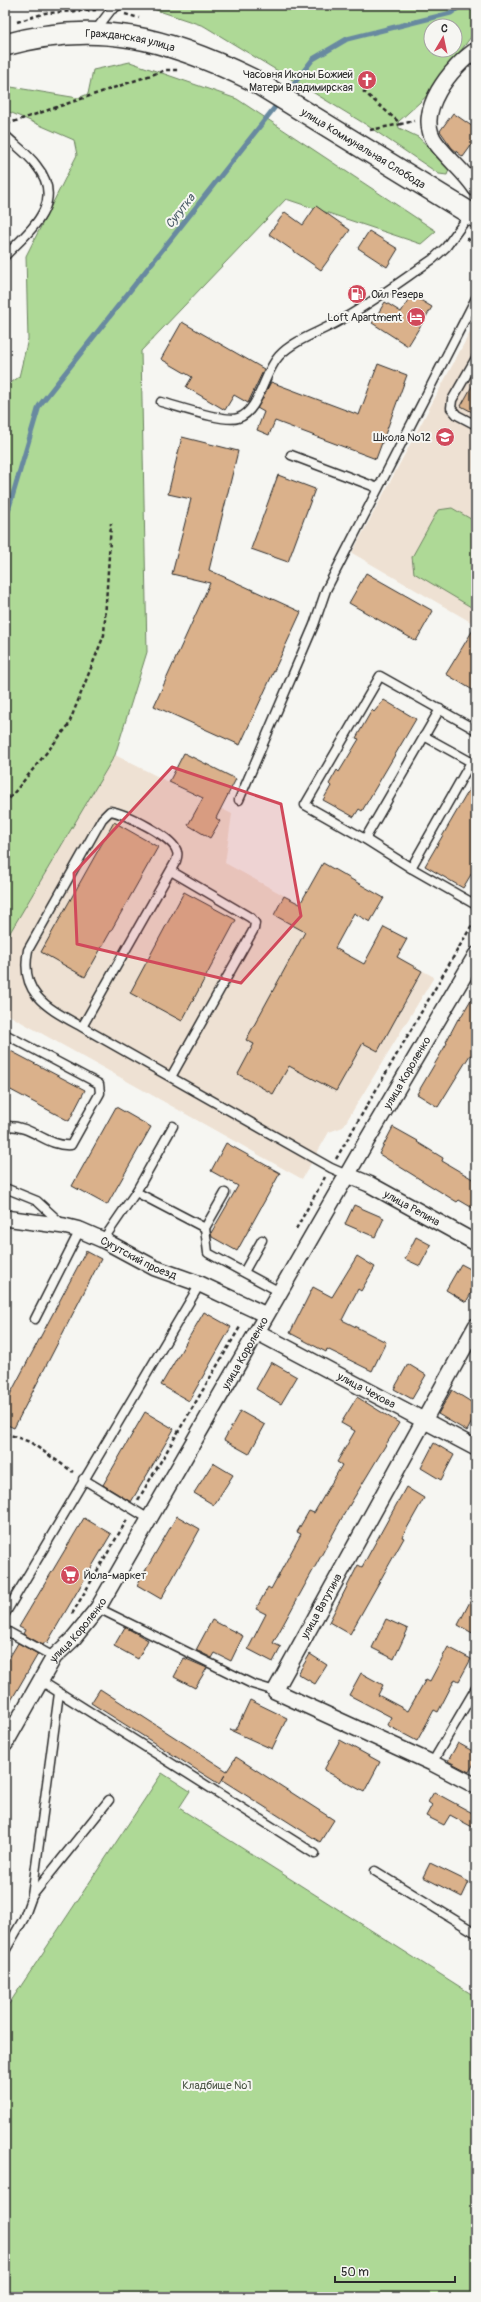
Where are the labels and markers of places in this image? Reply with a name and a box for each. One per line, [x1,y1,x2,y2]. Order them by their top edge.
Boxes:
place label: Часовня Иконы Божией Матери Владимирская [243,68,353,94]
church icon: Часовня Иконы Божией Матери Владимирская [356,69,378,91]
fuel station icon: Ойл Резерв [346,283,368,305]
place label: Ойл Резерв [371,288,424,301]
hotel icon: Loft Apartment [405,306,427,328]
place label: Loft Apartment [327,311,403,324]
school or university icon: Школа №12 [434,426,456,448]
place label: Школа №12 [373,431,431,444]
supermarket icon: Йола-маркет [59,1564,81,1586]
place label: Йола-маркет [84,1569,147,1582]

